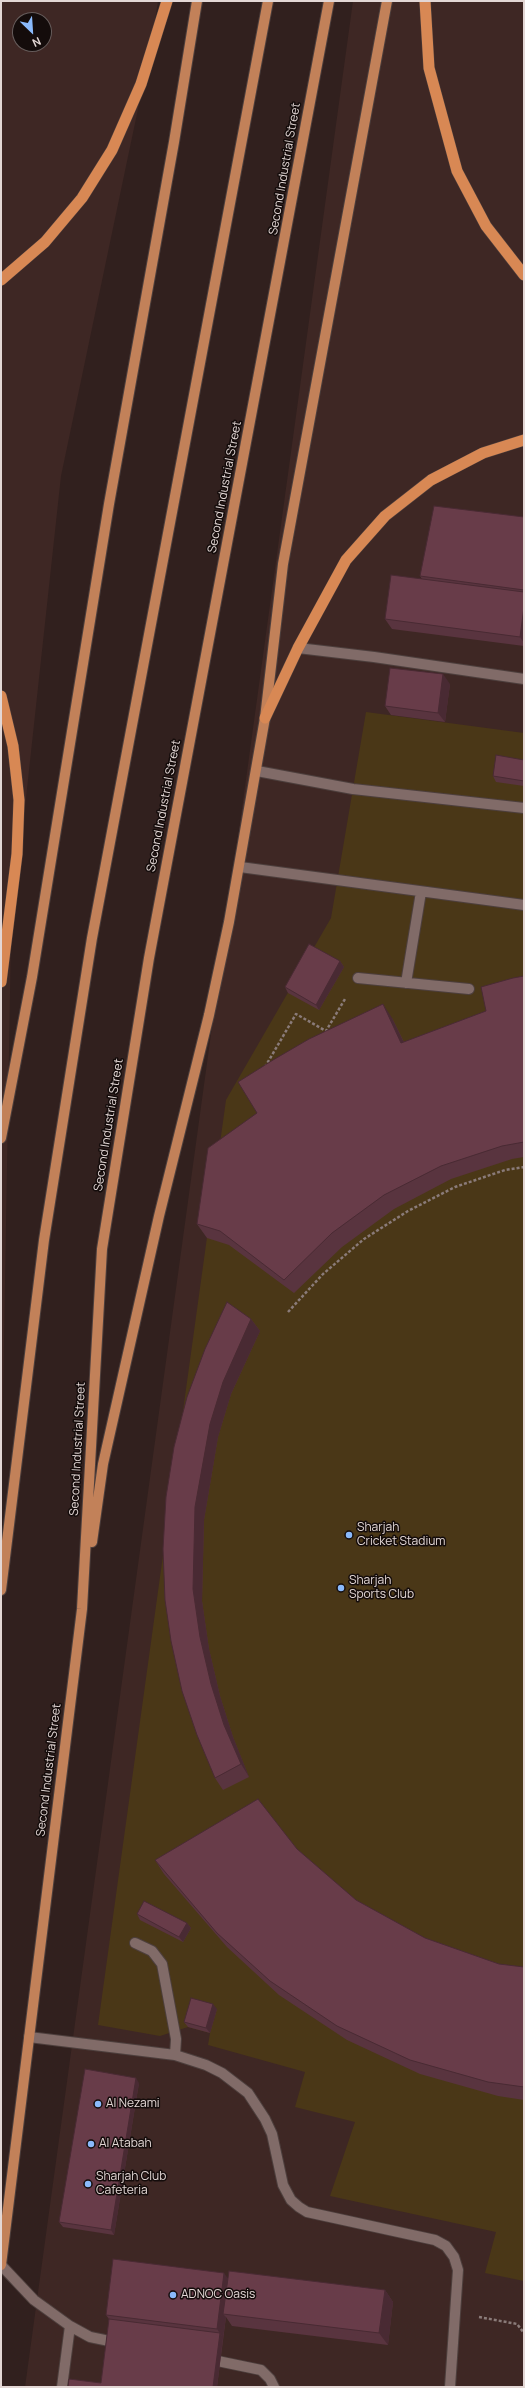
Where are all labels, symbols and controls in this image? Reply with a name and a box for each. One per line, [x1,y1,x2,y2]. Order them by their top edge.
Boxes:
north arrow [12,12,52,52]
text: N [30,34,44,51]
street label: Second Industrial Street [266,102,304,236]
street label: Second Industrial Street [205,420,245,554]
street label: Second Industrial Street [144,739,184,873]
street label: Second Industrial Street [91,1058,127,1192]
street label: Second Industrial Street [67,1382,89,1516]
place label: Sharjah Cricket Stadium [357,1521,445,1549]
marker: Sharjah Cricket Stadium [344,1530,354,1540]
place label: Sharjah Sports Club [349,1574,414,1602]
marker: Sharjah Sports Club [336,1583,346,1593]
street label: Second Industrial Street [34,1703,64,1837]
place label: Al Nezami [106,2097,160,2111]
marker: Al Nezami [93,2099,103,2109]
place label: Al Atabah [99,2137,152,2151]
marker: Al Atabah [86,2139,96,2149]
place label: Sharjah Club Cafeteria [96,2170,166,2198]
marker: Sharjah Club Cafeteria [83,2179,93,2189]
place label: ADNOC Oasis [181,2288,255,2302]
marker: ADNOC Oasis [168,2290,178,2300]

